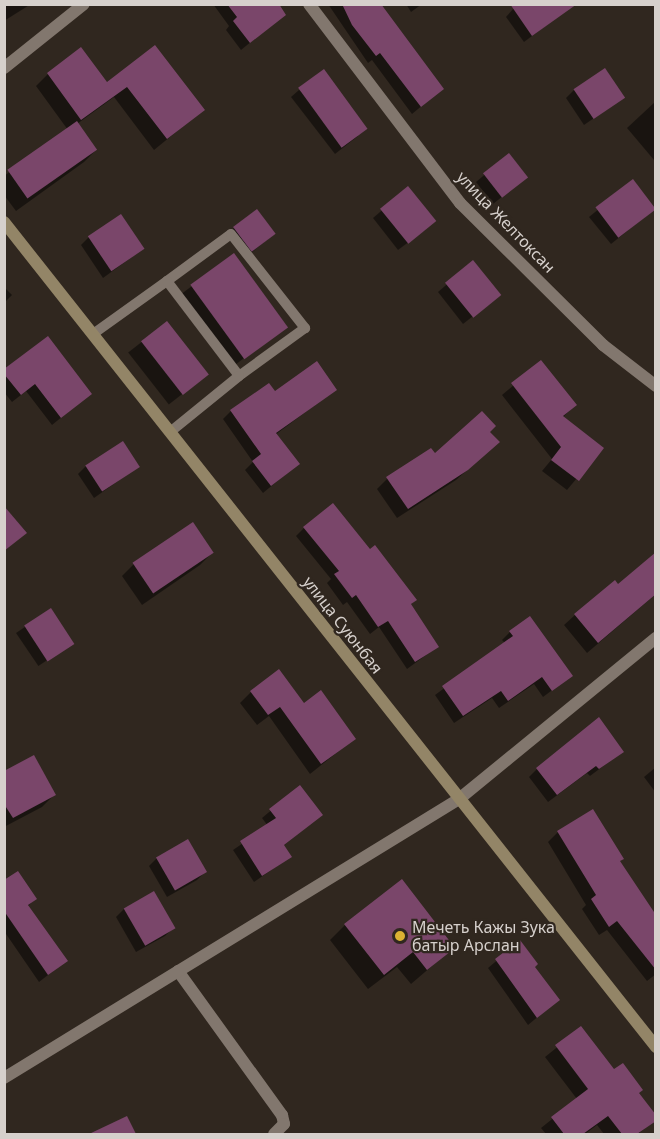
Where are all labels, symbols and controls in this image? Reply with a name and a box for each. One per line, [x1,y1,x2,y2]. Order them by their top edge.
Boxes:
street label: улица Желтоксан [453,167,559,277]
street label: улица Суюнбая [299,573,387,677]
place label: Мечеть Кажы Зука батыр Арслан [412,917,555,955]
marker: Мечеть Кажы Зука батыр Арслан [393,929,407,943]

